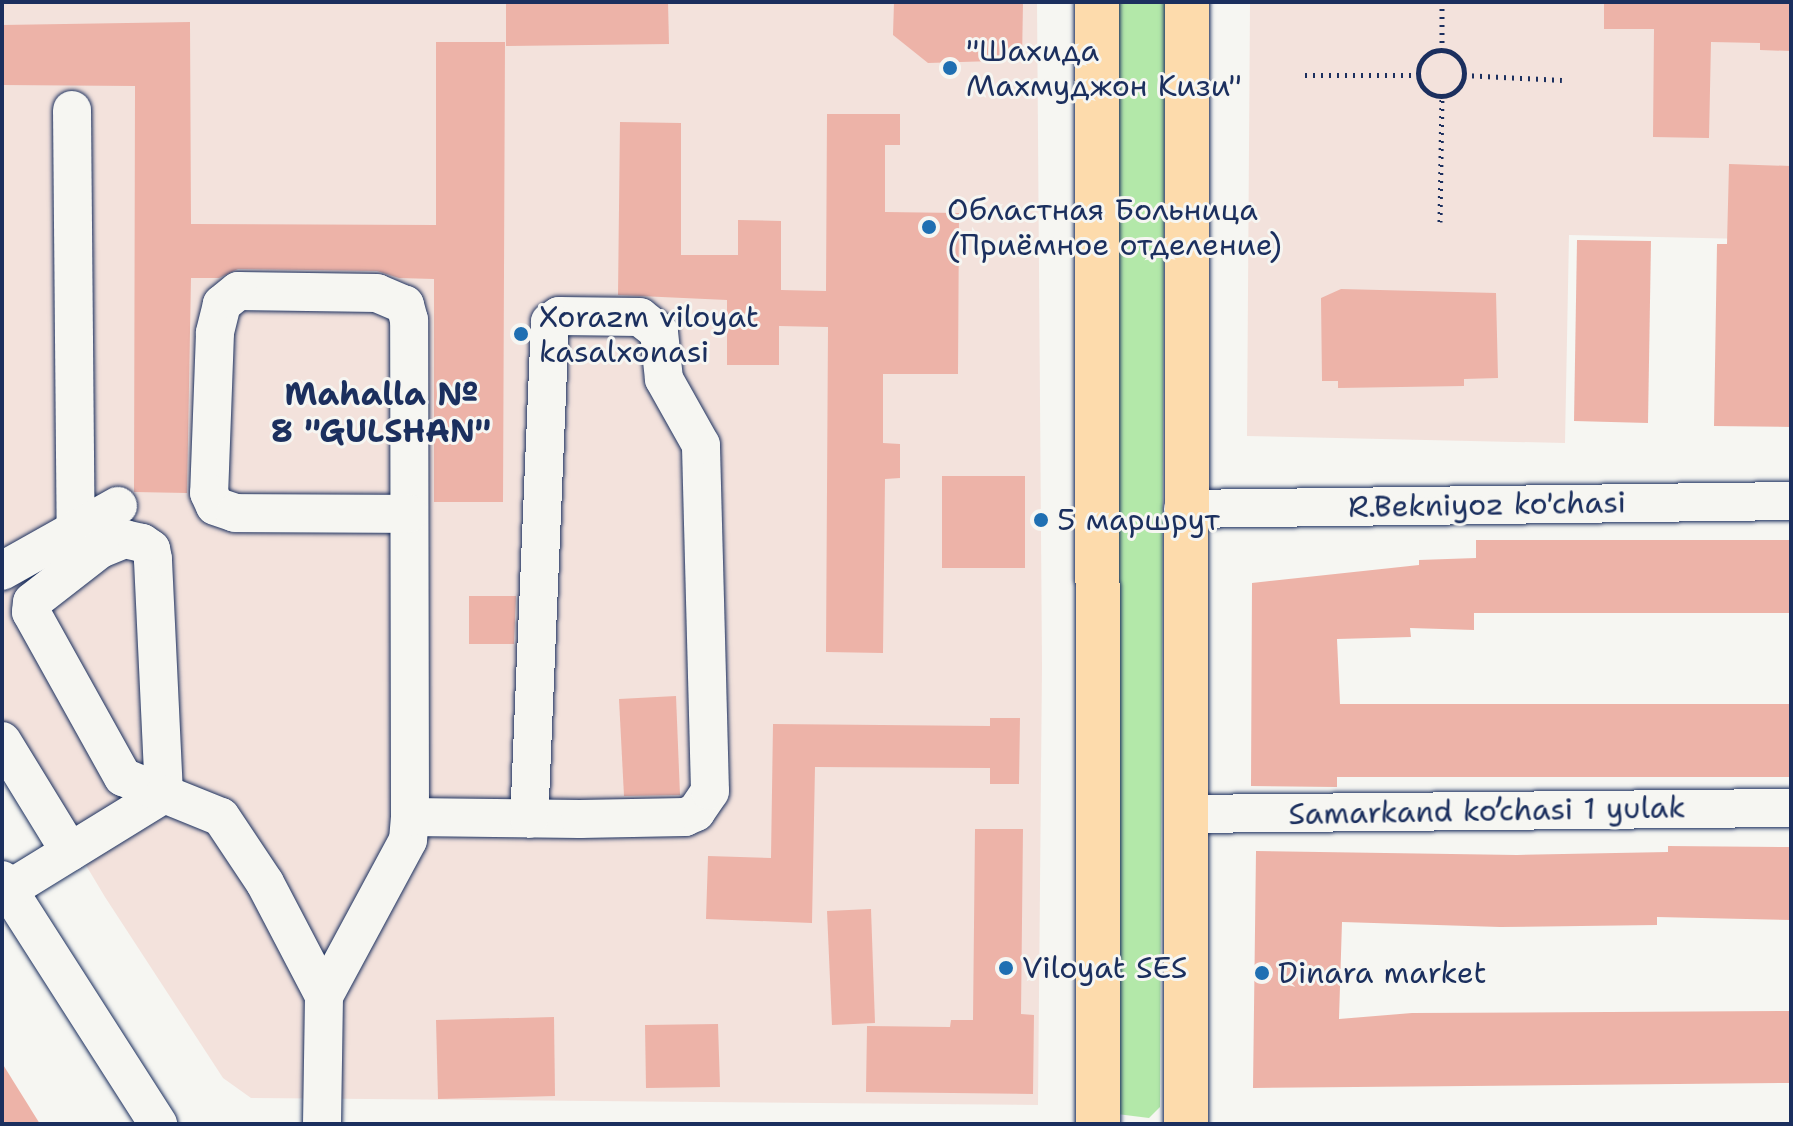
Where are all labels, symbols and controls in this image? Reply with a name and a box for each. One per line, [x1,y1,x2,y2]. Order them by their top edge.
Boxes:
place label: "Шахида Махмуджон Кизи" [966,33,1242,104]
marker: "Шахида Махмуджон Кизи" [941,59,959,77]
place label: Областная Больница (Приёмное отделение) [947,192,1282,262]
marker: Областная Больница (Приёмное отделение) [918,216,940,238]
place label: Xorazm viloyat kasalxonasi [539,299,759,370]
marker: Xorazm viloyat kasalxonasi [510,323,532,345]
district label: Mahalla № 8 "GULSHAN" [271,376,491,451]
street label: R.Bekniyoz ko'chasi [1348,485,1626,525]
place label: 5 маршрут [1057,502,1220,538]
marker: 5 маршрут [1032,511,1050,529]
street label: Samarkand ko’chasi 1 yulak [1288,790,1686,832]
place label: Viloyat SES [1022,950,1187,986]
place label: Dinara market [1278,955,1487,991]
marker: Viloyat SES [997,959,1015,977]
marker: Dinara market [1253,964,1271,982]

